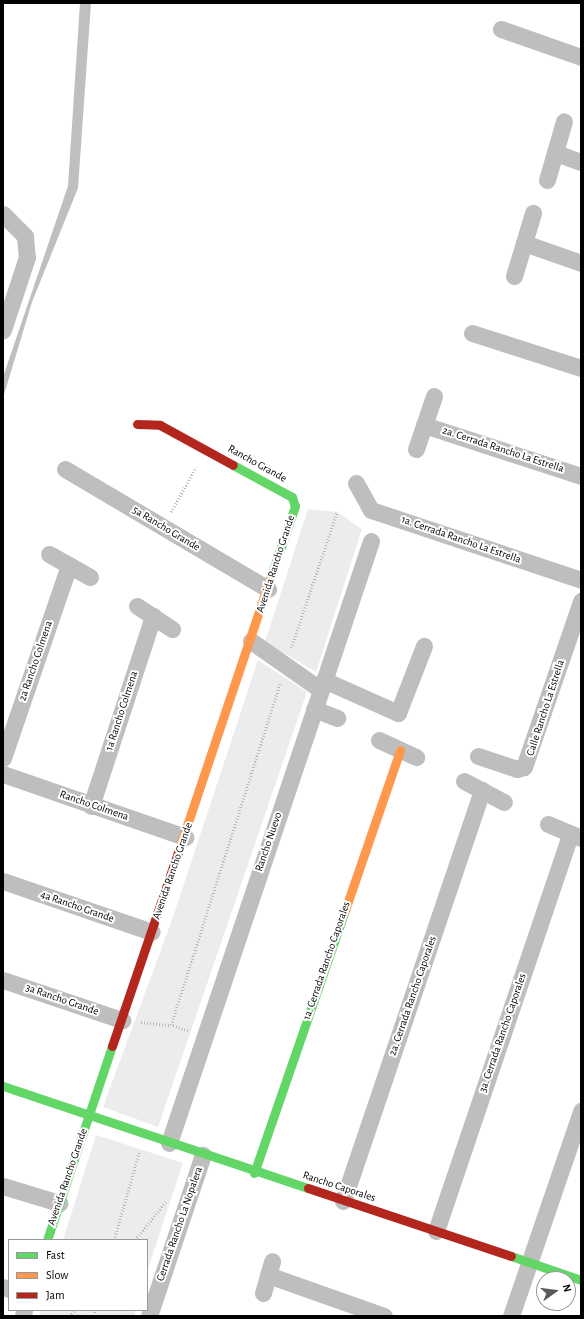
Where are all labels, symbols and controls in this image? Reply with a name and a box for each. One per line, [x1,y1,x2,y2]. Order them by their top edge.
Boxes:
street label: 2a. Cerrada Rancho La Estrella [441,424,565,476]
street label: Rancho Grande [225,442,289,486]
street label: 5a Rancho Grande [130,504,202,554]
street label: 1a. Cerrada Rancho La Estrella [399,513,523,567]
street label: Avenida Rancho Grande [254,514,298,614]
street label: 2a Rancho Colmena [16,619,56,703]
street label: Calle Rancho La Estrella [524,658,568,758]
street label: 1a Rancho Colmena [103,670,141,752]
street label: Rancho Colmena [58,788,130,824]
street label: Rancho Nuevo [253,811,285,873]
street label: Avenida Rancho Grande [150,821,196,921]
street label: 4a Rancho Grande [38,888,116,926]
street label: 1a. Cerrada Rancho Caporales [301,900,353,1022]
street label: 2a. Cerrada Rancho Caporales [386,935,440,1057]
street label: 3a. Cerrada Rancho Caporales [476,972,530,1094]
street label: 3a Rancho Grande [24,981,100,1019]
street label: Avenida Rancho Grande [45,1127,91,1227]
street label: Cerrada Rancho La Nopalera [154,1165,206,1283]
street label: Rancho Caporales [301,1169,377,1205]
legend [8,1239,148,1311]
text: Fast [46,1249,65,1261]
text: Slow [46,1269,68,1281]
north arrow [536,1271,576,1311]
text: N [561,1283,573,1293]
text: Jam [46,1289,65,1301]

